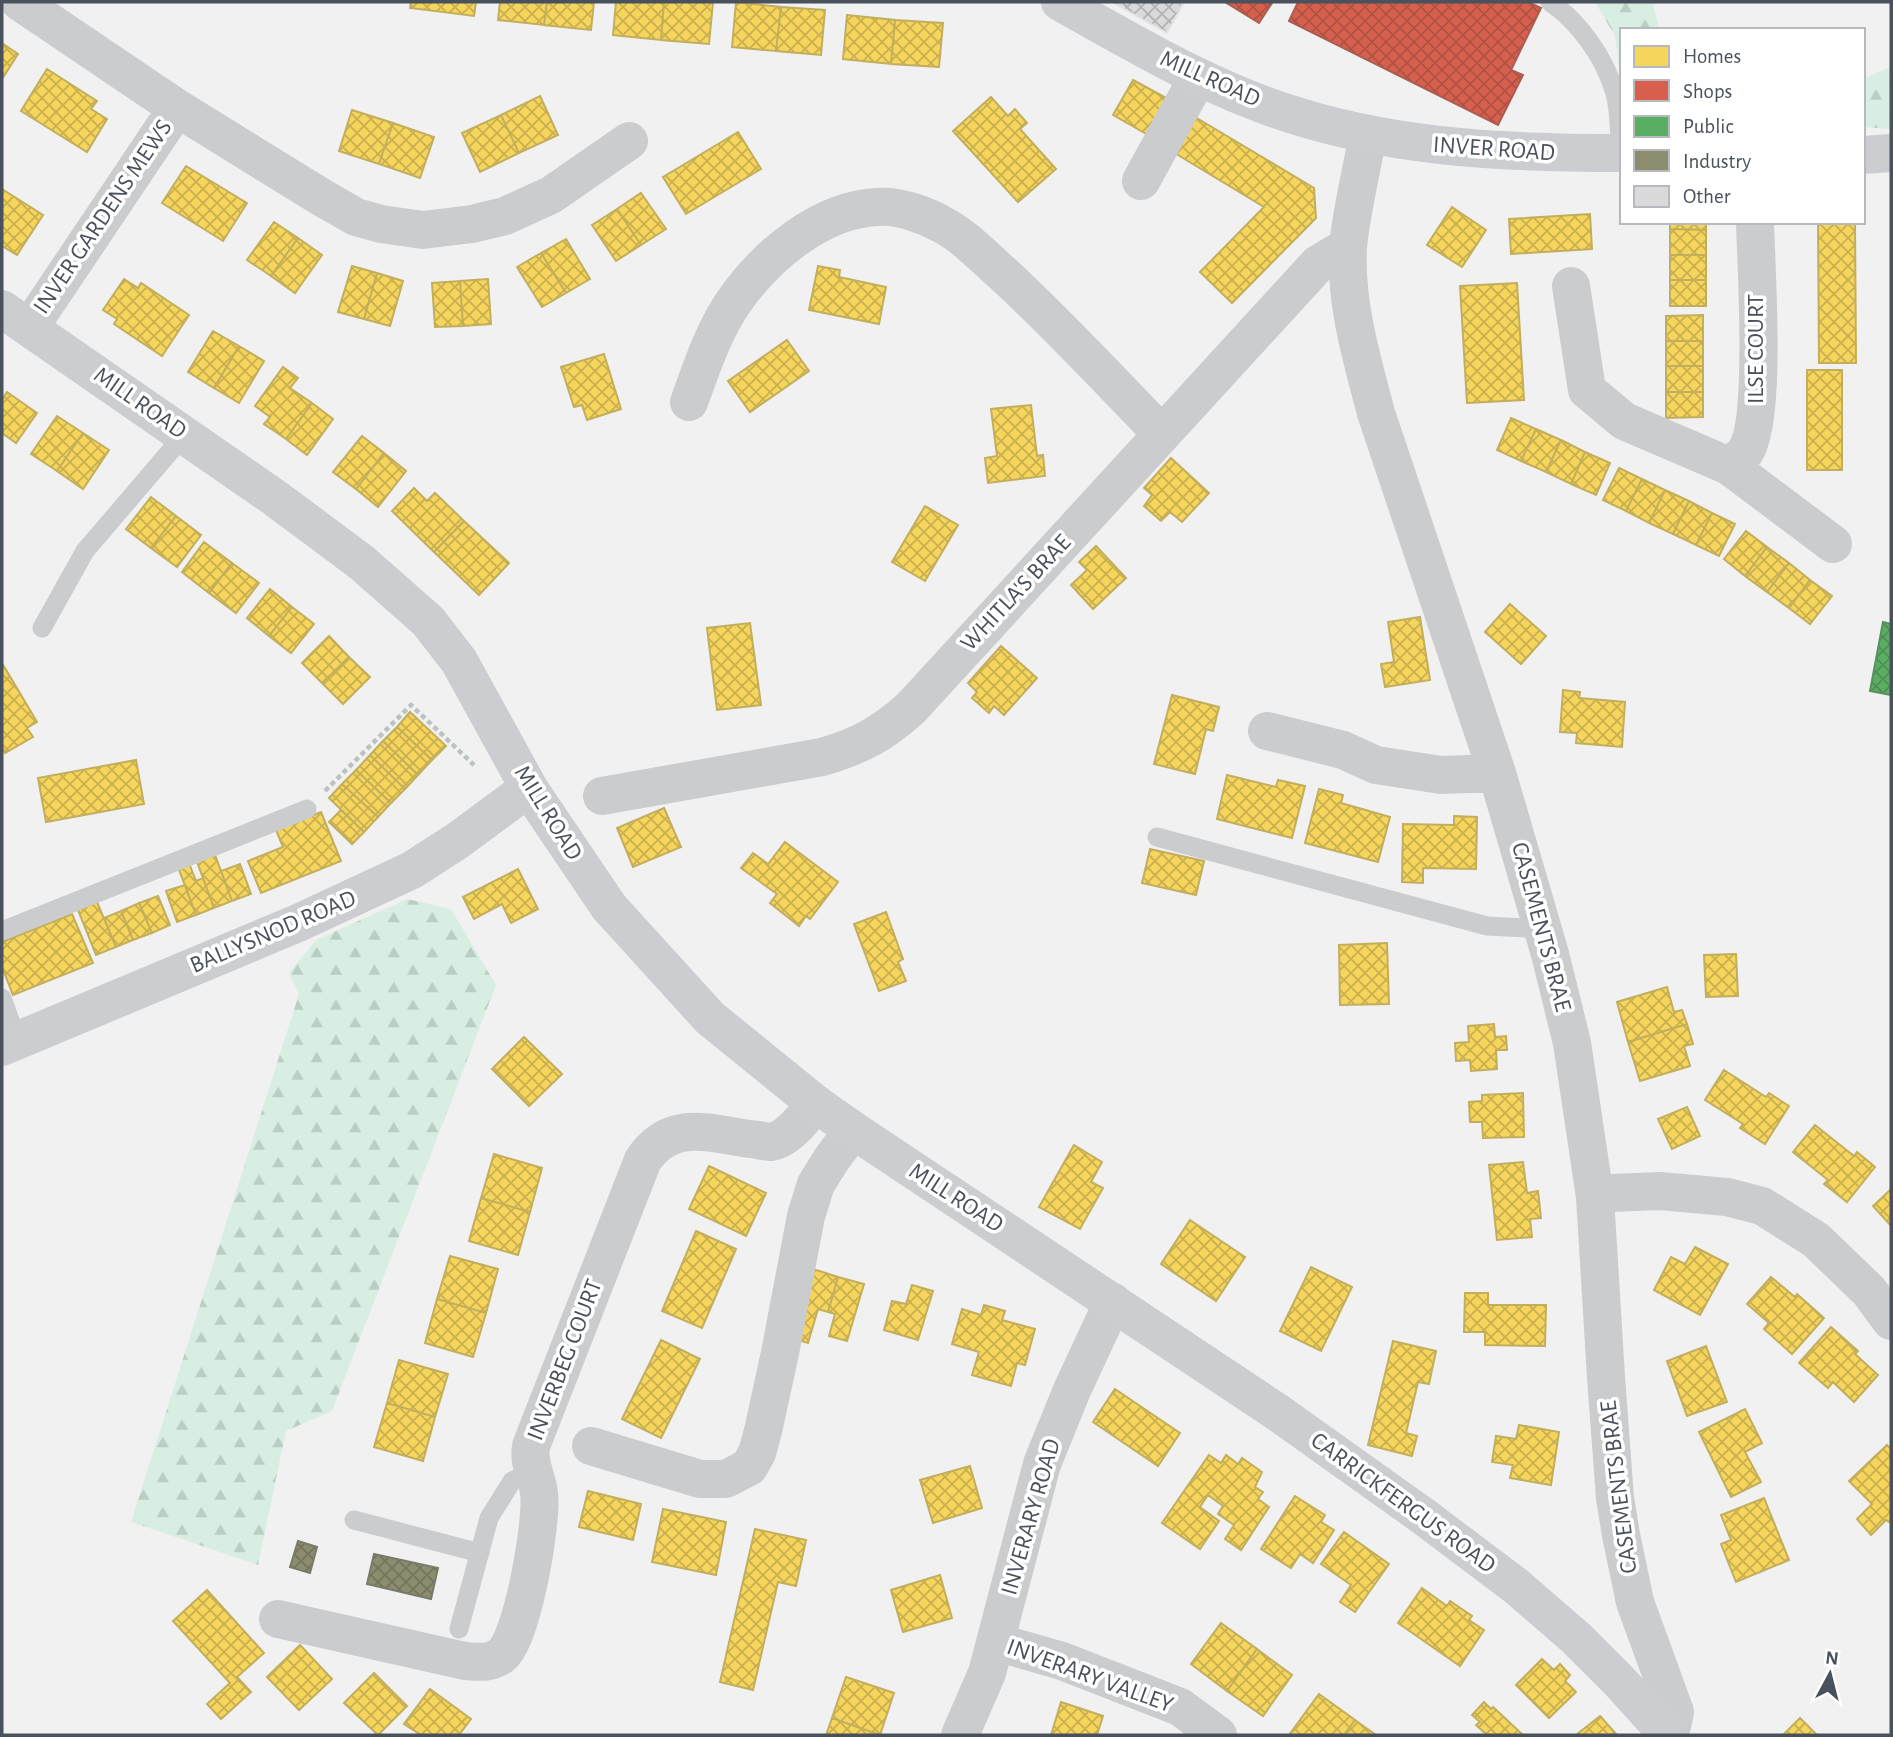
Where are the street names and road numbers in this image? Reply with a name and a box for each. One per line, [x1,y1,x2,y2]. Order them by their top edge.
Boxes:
street label: MILL ROAD [1156,46,1264,112]
street label: INVER GARDENS MEWS [29,116,177,318]
street label: INVER ROAD [1432,133,1556,165]
street label: ILSE COURT [1744,294,1768,404]
street label: MILL ROAD [89,363,191,443]
street label: WHITLA'S BRAE [956,530,1076,656]
street label: MILL ROAD [510,761,586,865]
street label: CASEMENTS BRAE [1507,840,1575,1015]
street label: BALLYSNOD ROAD [187,886,359,978]
street label: MILL ROAD [905,1159,1007,1237]
street label: INVERBEG COURT [523,1276,607,1444]
street label: CASEMENTS BRAE [1596,1399,1642,1575]
street label: CARRICKFERGUS ROAD [1306,1428,1500,1578]
street label: INVERARY ROAD [997,1436,1065,1598]
street label: INVERARY VALLEY [1004,1635,1177,1717]

